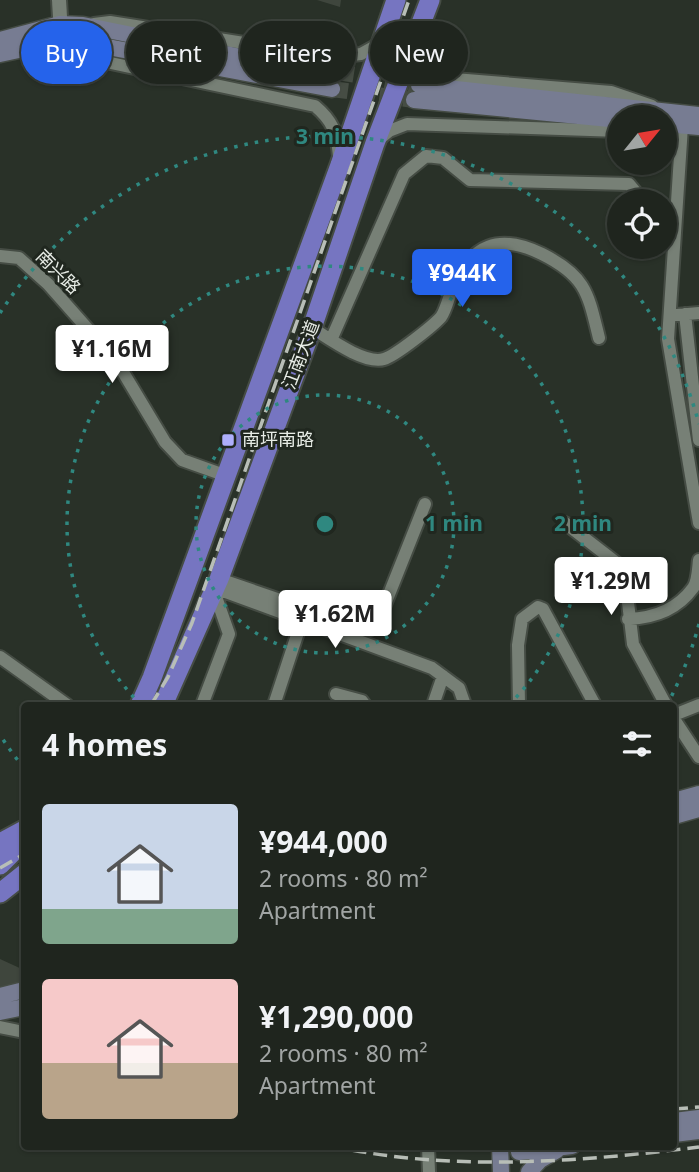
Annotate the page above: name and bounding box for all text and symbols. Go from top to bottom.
chip: Buy [21,21,112,84]
chip: Rent [126,21,226,84]
chip: Filters [240,21,356,84]
chip: New [370,21,468,84]
north arrow [607,105,677,175]
map controls [607,105,677,259]
text: 3 min [296,122,354,150]
button: locate [607,189,677,259]
street label: 南兴路 [31,244,86,299]
pin: ¥944K [413,250,511,309]
text: ¥944K [428,256,496,288]
street label: 江南大道 [276,317,324,393]
pin: ¥1.16M [55,326,169,385]
text: ¥1.16M [72,332,152,364]
place label: 南坪南路 [242,427,314,451]
marker: 南坪南路 [220,432,236,448]
text: 1 min [425,509,483,537]
text: 2 min [554,509,612,537]
centre of rings [313,512,337,536]
pin: ¥1.29M [554,558,668,617]
text: ¥1.29M [571,564,651,596]
pin: ¥1.62M [278,590,392,650]
text: ¥1.62M [295,597,375,629]
text: 4 homes [42,724,167,765]
icon: filters [618,725,656,763]
text: ¥944,000 [259,821,388,862]
icon: home [98,832,182,916]
text: 2 rooms · 80 m² [259,862,428,894]
text: Apartment [259,894,376,926]
text: ¥1,290,000 [259,996,413,1037]
icon: home [98,1007,182,1091]
text: 2 rooms · 80 m² [259,1037,428,1069]
text: Apartment [259,1069,376,1101]

